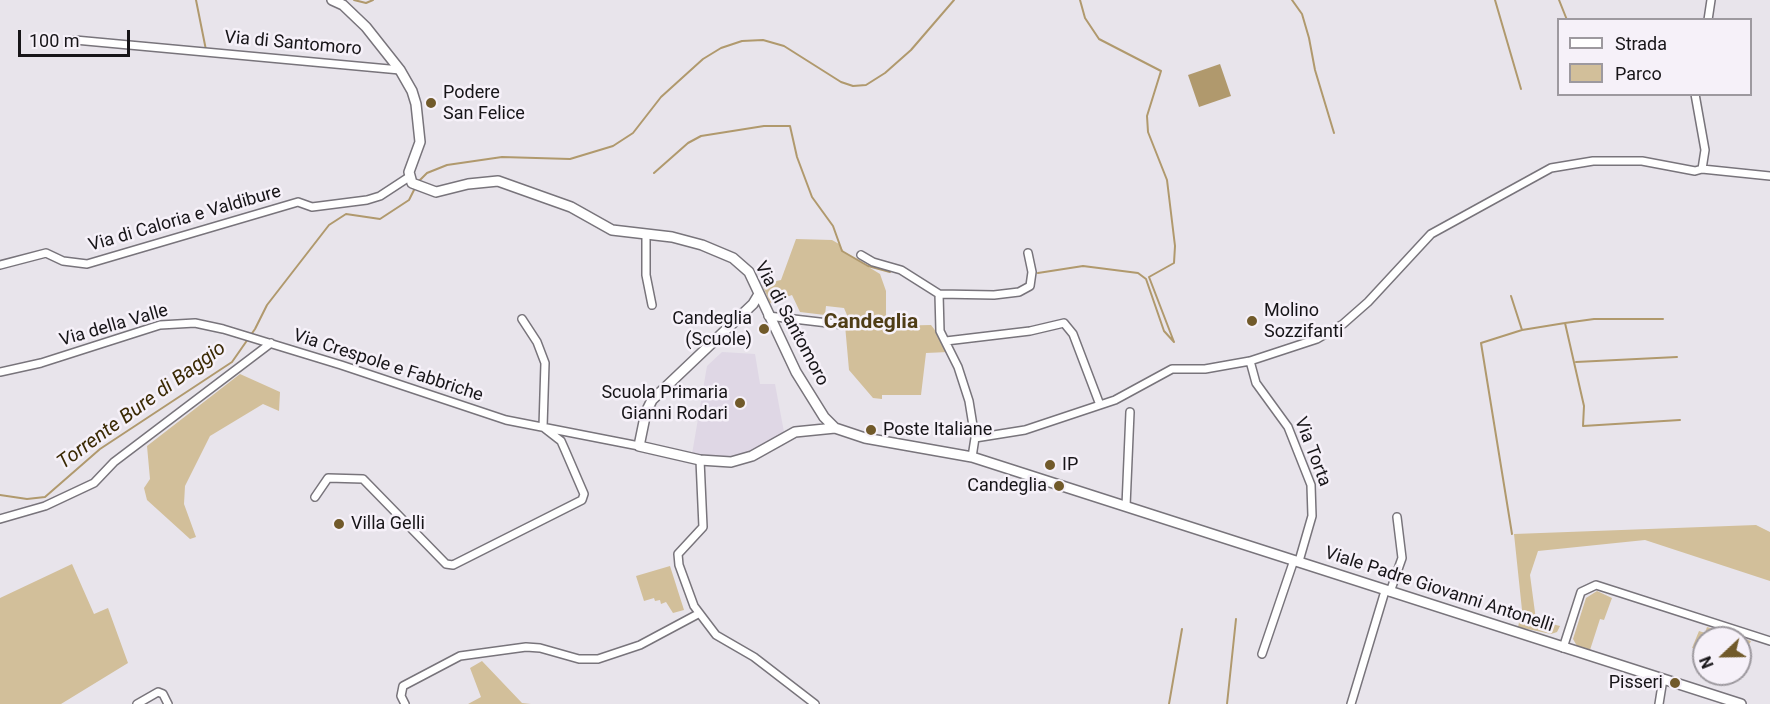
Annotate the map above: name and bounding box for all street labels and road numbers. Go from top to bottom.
street label: Via di Santomoro [223,27,363,61]
street label: Via di Caloria e Valdibure [86,181,284,257]
street label: Via di Santomoro [749,258,833,390]
street label: Via della Valle [57,300,171,352]
street label: Via Crespole e Fabbriche [290,325,486,407]
street label: Via Torta [1289,414,1335,490]
street label: Viale Padre Giovanni Antonelli [1322,543,1556,637]

